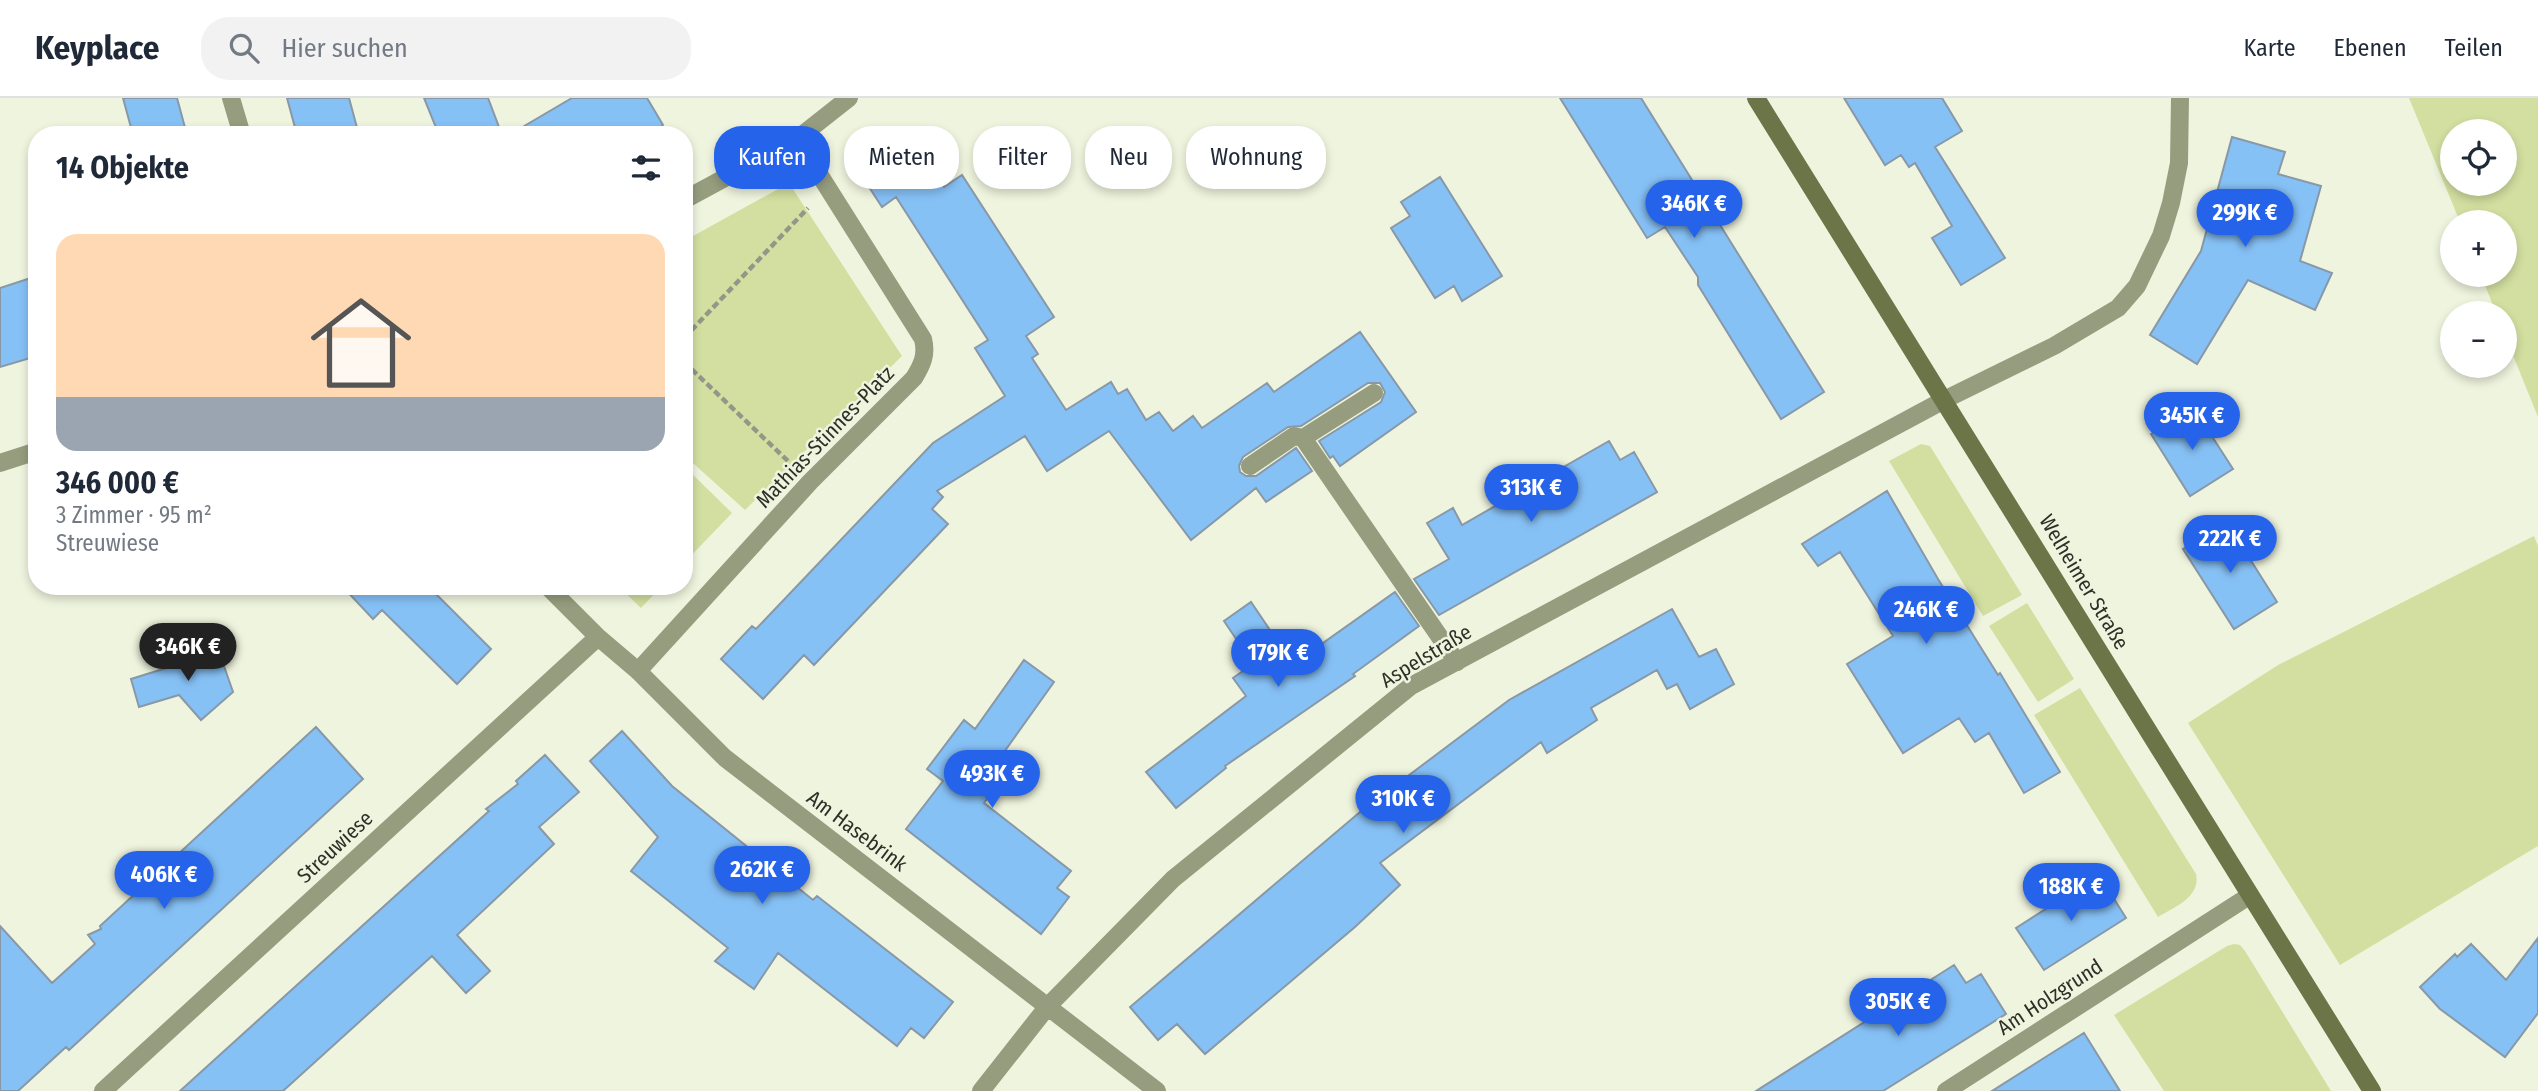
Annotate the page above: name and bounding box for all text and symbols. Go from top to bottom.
search box [201,17,691,80]
text: Keyplace [35,28,159,68]
icon: search [225,29,263,67]
text: Hier suchen [281,33,408,64]
text: Karte [2244,34,2296,62]
text: Ebenen [2334,34,2407,62]
text: Teilen [2445,34,2503,62]
map controls [2440,119,2517,378]
button: locate [2440,119,2517,196]
chip: Kaufen [714,126,830,189]
chip: Mieten [844,126,959,189]
chip: Filter [973,126,1071,189]
chip: Neu [1085,126,1172,189]
chip: Wohnung [1186,126,1326,189]
icon: filters [627,149,665,187]
text: 14 Objekte [56,150,189,186]
pin: 346K € [1637,180,1751,240]
text: 346K € [1661,189,1727,217]
pin: 299K € [2188,190,2302,249]
text: 299K € [2213,198,2277,226]
button: + [2440,210,2517,287]
icon: home [298,280,424,406]
button: − [2440,301,2517,378]
street label: Mathias-Stinnes-Platz [751,361,899,513]
pin: 345K € [2135,392,2249,452]
text: 345K € [2160,401,2224,429]
pin: 313K € [1474,464,1588,524]
text: 346 000 € [56,465,179,501]
text: 313K € [1500,473,1562,501]
text: 3 Zimmer · 95 m² [56,501,212,529]
street label: Welheimer Straße [2034,510,2134,654]
pin: 222K € [2173,516,2287,575]
text: 222K € [2199,524,2261,552]
text: Streuwiese [56,529,159,557]
pin: 246K € [1869,587,1983,646]
text: 246K € [1894,595,1958,623]
street label: Aspelstraße [1376,619,1476,693]
pin: 346K € [131,624,245,683]
pin: 179K € [1221,630,1335,689]
text: 346K € [155,632,221,660]
text: 179K € [1247,638,1309,666]
pin: 493K € [935,750,1049,810]
text: 493K € [960,759,1024,787]
pin: 310K € [1346,776,1460,835]
text: 310K € [1371,784,1435,812]
street label: Am Hasebrink [802,785,913,877]
street label: Streuwiese [292,805,378,889]
pin: 262K € [705,846,819,906]
pin: 406K € [107,852,221,911]
text: 262K € [730,855,794,883]
text: 406K € [131,860,197,888]
pin: 188K € [2014,864,2128,923]
text: 188K € [2039,872,2103,900]
street label: Am Holzgrund [1992,953,2108,1041]
pin: 305K € [1841,978,1955,1038]
text: 305K € [1865,987,1931,1015]

